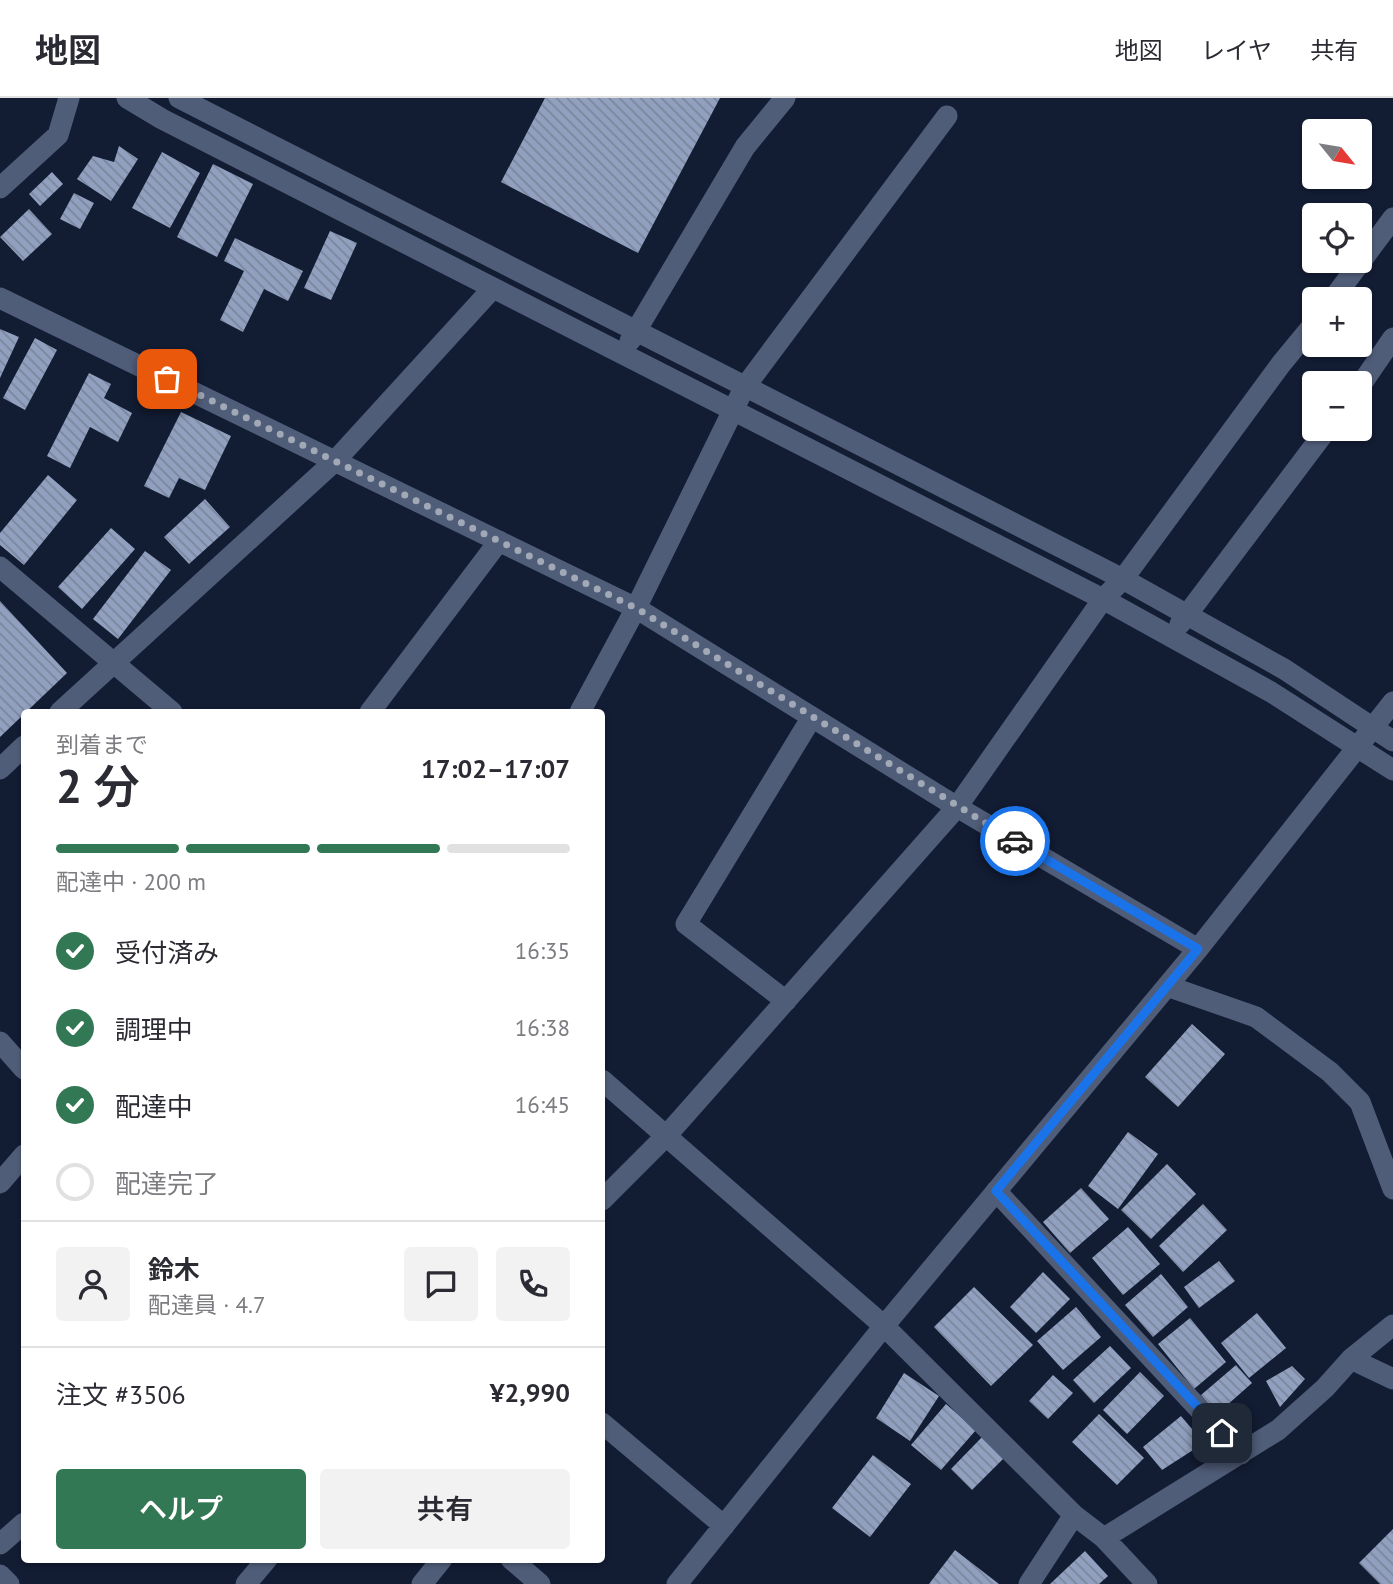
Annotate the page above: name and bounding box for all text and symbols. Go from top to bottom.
text: 地図 [35,28,101,71]
text: 地図 [1115,35,1163,66]
text: レイヤ [1201,35,1272,66]
text: 共有 [1310,35,1358,66]
north arrow [1302,119,1372,189]
map controls [1302,119,1372,441]
button: locate [1302,203,1372,273]
button: + [1302,287,1372,357]
pin [137,349,197,409]
icon: bag [148,360,186,398]
button: − [1302,371,1372,441]
text: 到着まで [56,730,148,759]
text: 17:02–17:07 [421,752,570,785]
text: 2 分 [56,756,140,816]
courier [980,806,1050,876]
icon: car [996,822,1034,860]
text: 配達中 · 200 m [56,867,206,896]
icon: check [56,932,94,970]
text: 受付済み [115,936,219,969]
text: 16:35 [515,936,570,965]
icon: check [56,1009,94,1047]
text: 調理中 [115,1013,193,1046]
text: 16:38 [515,1013,570,1042]
icon: check [56,1086,94,1124]
text: 配達中 [115,1090,193,1123]
text: 16:45 [515,1090,570,1119]
text: 配達完了 [115,1167,219,1200]
button: person [56,1247,130,1321]
button: chat [404,1247,478,1321]
button: phone [496,1247,570,1321]
text: 鈴木 [148,1253,200,1286]
text: 配達員 · 4.7 [148,1290,265,1319]
text: ¥2,990 [490,1376,570,1409]
text: 注文 #3506 [56,1378,186,1411]
pin [1192,1403,1252,1463]
icon: home [1203,1414,1241,1452]
button: ヘルプ [56,1469,306,1549]
button: 共有 [320,1469,570,1549]

